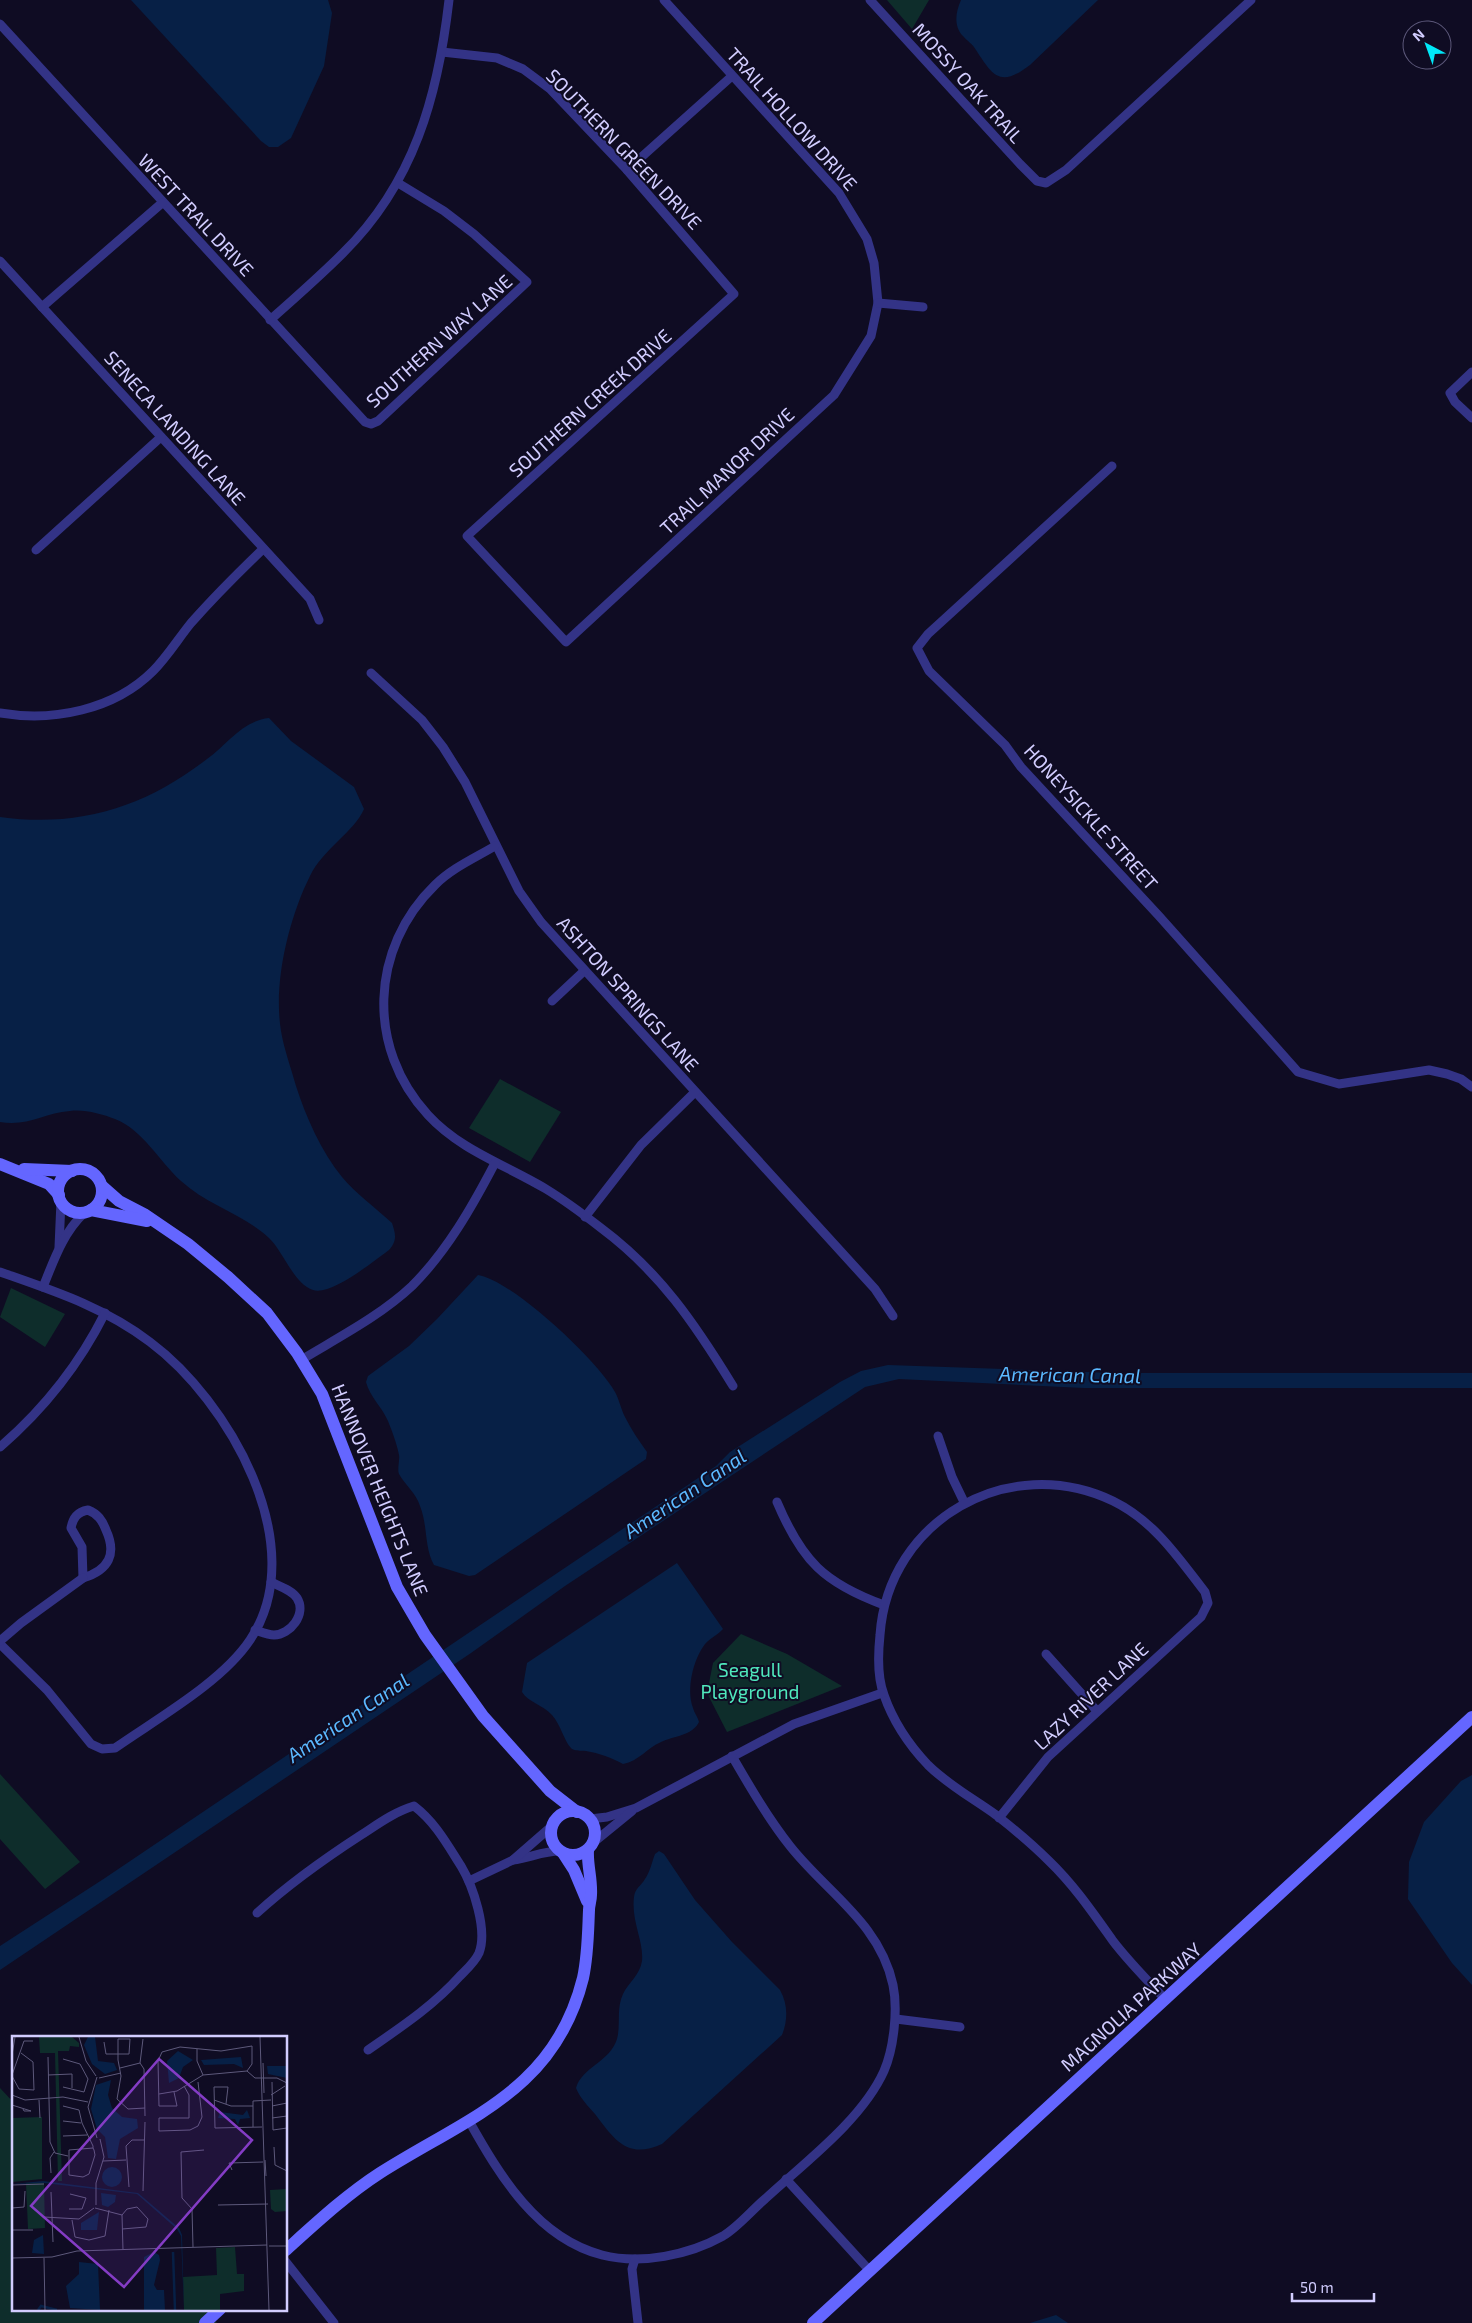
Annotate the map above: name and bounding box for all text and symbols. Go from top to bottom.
street label: MOSSY OAK TRAIL [908,18,1029,148]
north arrow [1402,20,1452,70]
text: N [1409,25,1428,45]
street label: TRAIL HOLLOW DRIVE [722,43,862,195]
street label: SOUTHERN GREEN DRIVE [542,64,707,234]
street label: WEST TRAIL DRIVE [134,149,259,280]
street label: SOUTHERN WAY LANE [361,269,516,412]
street label: SOUTHERN CREEK DRIVE [504,324,676,482]
street label: SENECA LANDING LANE [100,346,251,509]
street label: TRAIL MANOR DRIVE [655,402,799,539]
street label: HONEYSICKLE STREET [1020,739,1163,894]
street label: ASHTON SPRINGS LANE [553,911,704,1076]
water label: American Canal [998,1361,1141,1387]
street label: HANNOVER HEIGHTS LANE [327,1380,434,1599]
water label: American Canal [618,1444,750,1543]
street label: LAZY RIVER LANE [1029,1637,1152,1754]
park label: Seagull Playground [701,1658,799,1703]
water label: American Canal [281,1668,413,1767]
street label: MAGNOLIA PARKWAY [1056,1937,1206,2076]
inset map [12,2036,288,2310]
scale bar [1292,2270,1374,2302]
text: 50 m [1300,2278,1334,2296]

